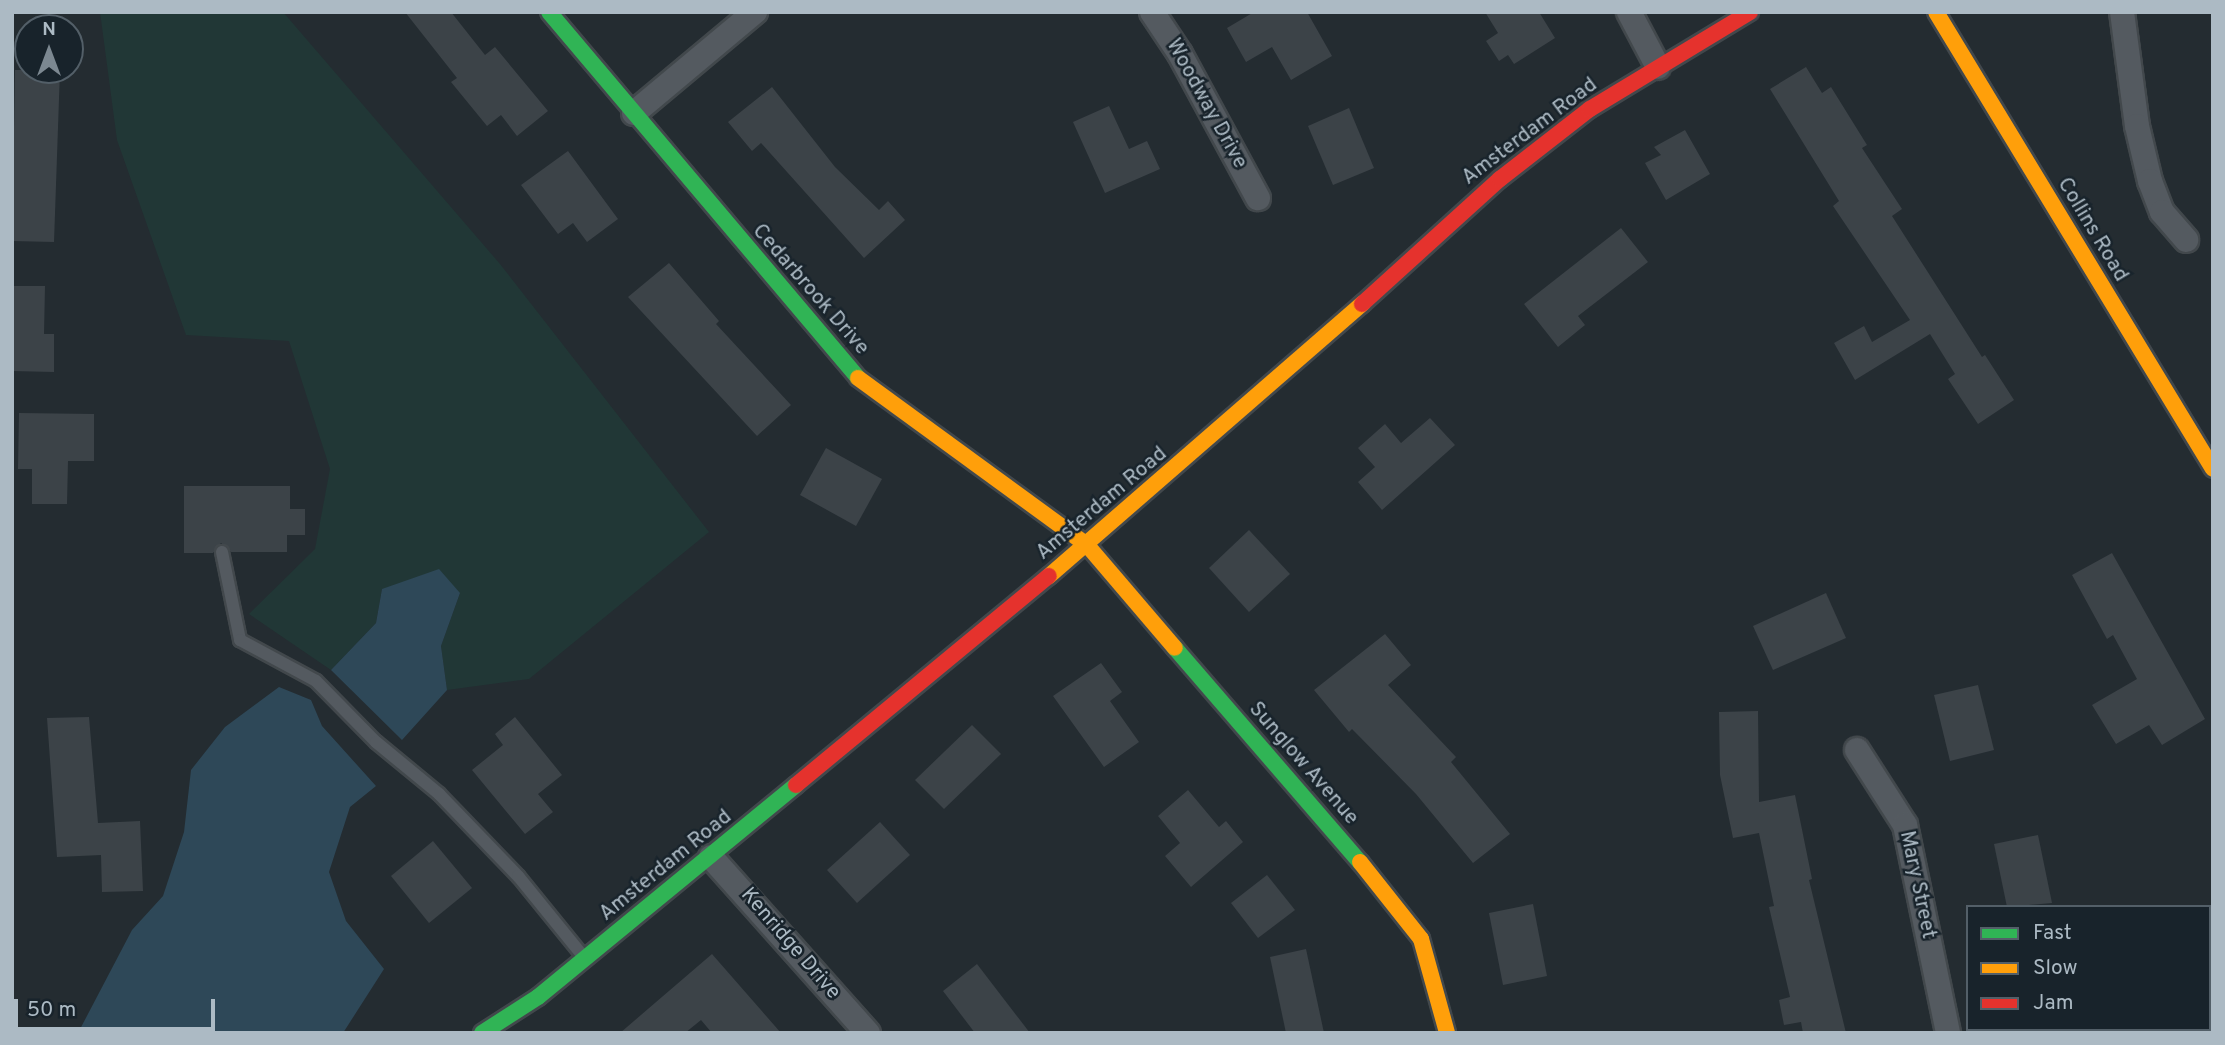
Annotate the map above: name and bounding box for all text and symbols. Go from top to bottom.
north arrow [14,14,84,84]
text: N [42,18,56,42]
street label: Woodway Drive [1160,35,1252,173]
street label: Amsterdam Road [1457,73,1603,191]
street label: Collins Road [2051,173,2133,287]
street label: Cedarbrook Drive [746,219,874,361]
street label: Amsterdam Road [1031,442,1173,566]
street label: Sunglow Avenue [1242,697,1364,831]
street label: Amsterdam Road [595,805,737,927]
street label: Mary Street [1893,829,1941,941]
street label: Kenridge Drive [735,883,845,1005]
legend [1966,905,2211,1031]
text: Fast [2033,920,2072,947]
text: Slow [2033,955,2078,982]
scale bar [18,986,219,1030]
text: Jam [2033,990,2074,1017]
text: 50 m [27,997,76,1024]

